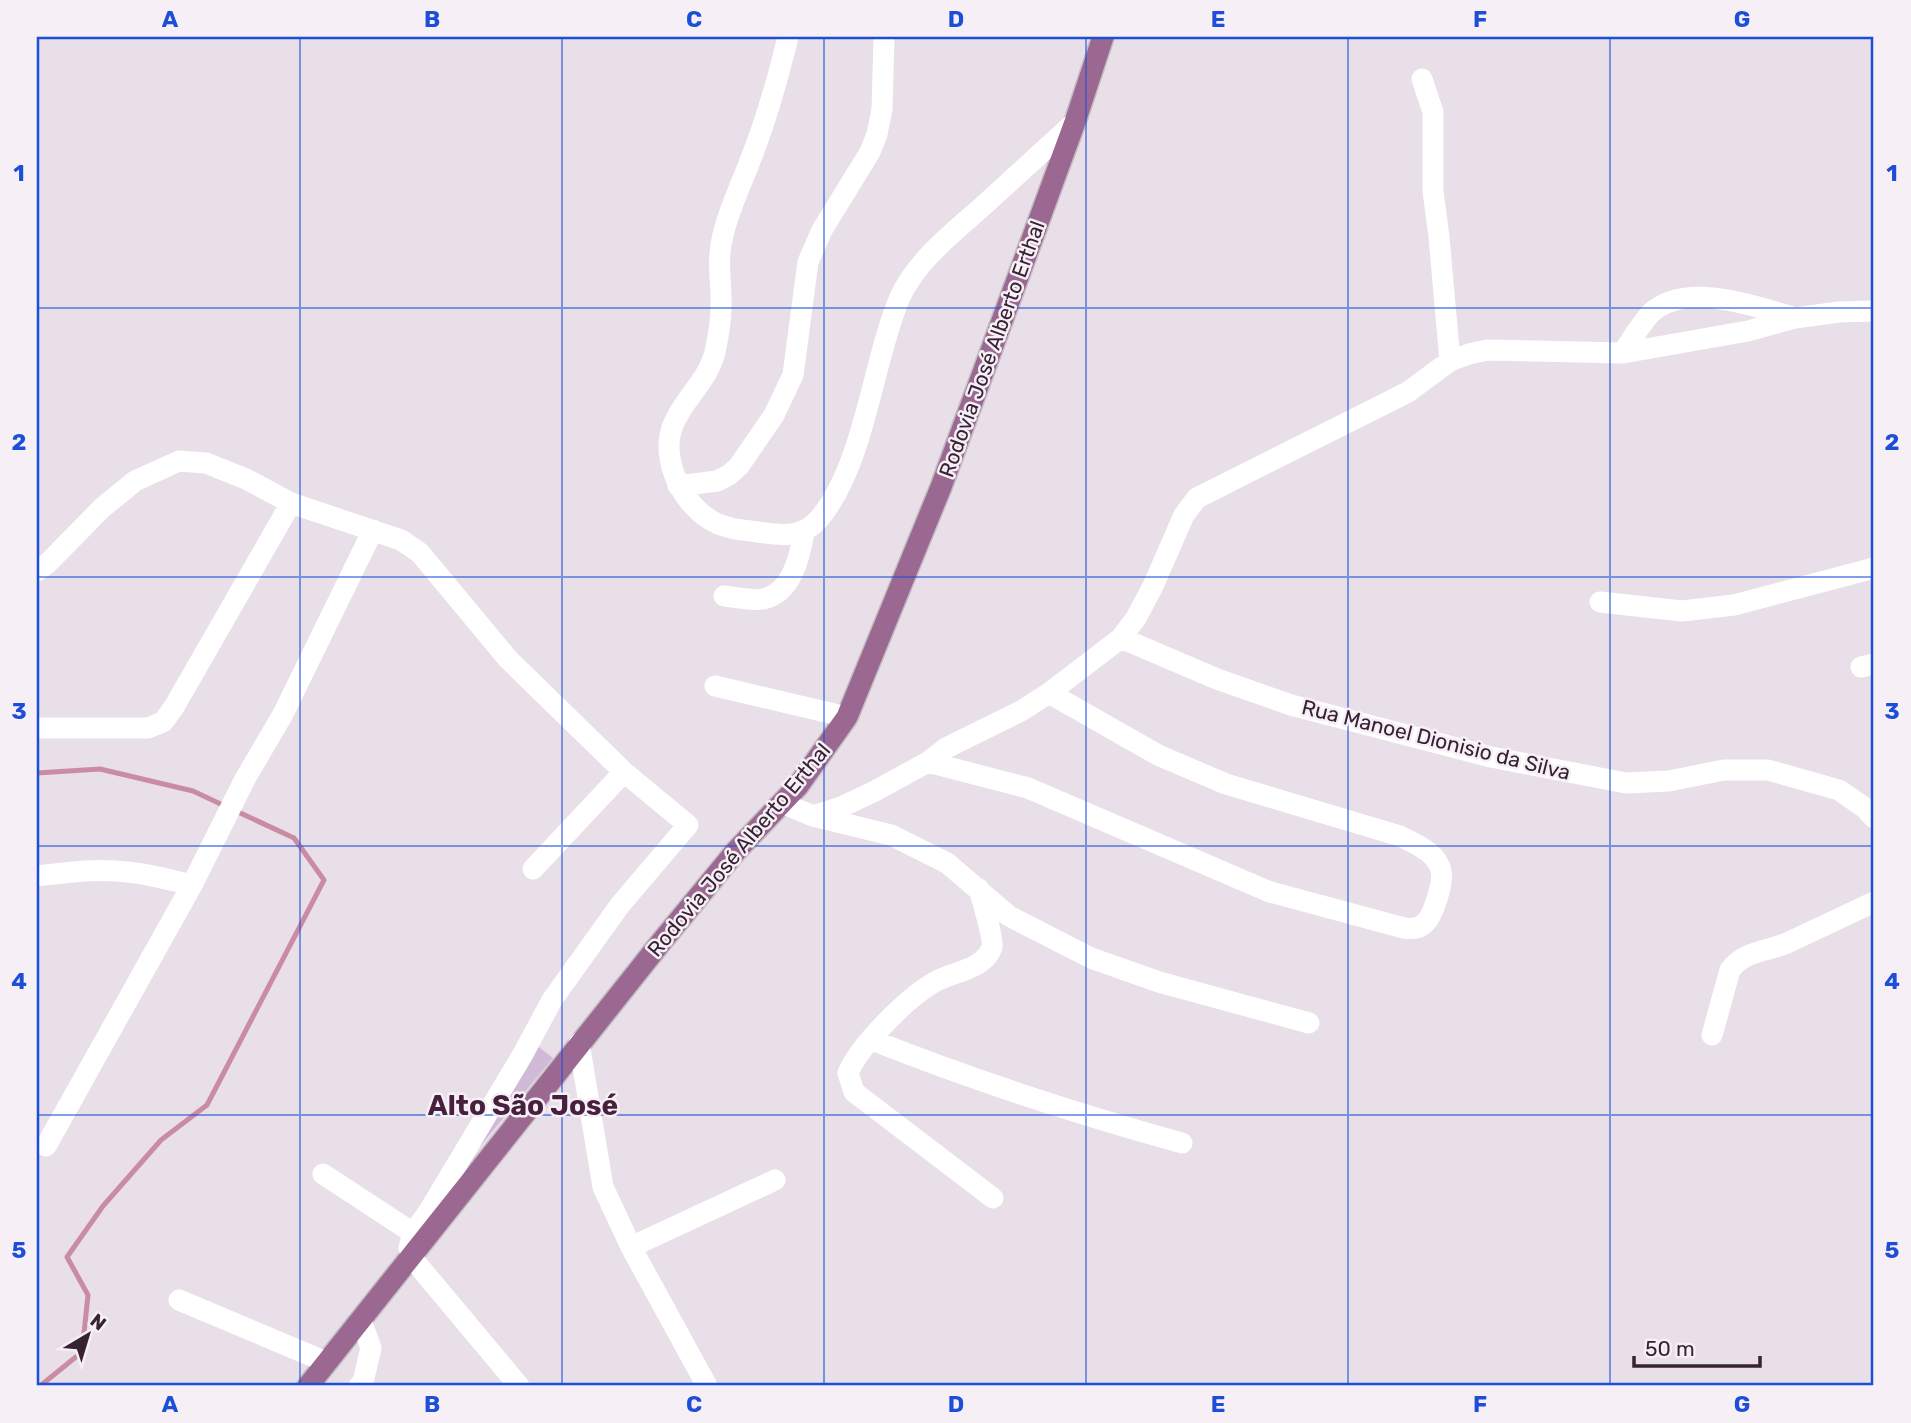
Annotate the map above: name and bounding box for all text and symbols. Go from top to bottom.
text: A [162,5,179,33]
text: B [424,5,440,33]
text: C [686,5,702,33]
text: D [948,5,964,33]
text: E [1211,5,1225,33]
text: F [1473,5,1487,33]
text: G [1734,5,1750,33]
text: 1 [13,159,25,187]
text: 1 [1886,159,1898,187]
street label: Rodovia José Alberto Erthal [933,217,1050,480]
text: 2 [12,428,26,456]
text: 2 [1885,428,1899,456]
street label: Rua Manoel Dionisio da Silva [1299,694,1573,785]
text: 3 [11,697,27,725]
text: 3 [1884,697,1900,725]
street label: Rodovia José Alberto Erthal [642,738,835,961]
text: 4 [11,967,27,995]
text: 4 [1884,967,1900,995]
district label: Alto São José [428,1089,618,1122]
text: 5 [12,1236,27,1264]
text: 5 [1885,1236,1900,1264]
north arrow [52,1300,122,1370]
text: N [86,1309,111,1335]
scale bar [1634,1325,1760,1369]
text: 50 m [1645,1336,1695,1361]
text: A [162,1390,179,1418]
text: B [424,1390,440,1418]
text: C [686,1390,702,1418]
text: D [948,1390,964,1418]
text: E [1211,1390,1225,1418]
text: F [1473,1390,1487,1418]
text: G [1734,1390,1750,1418]

